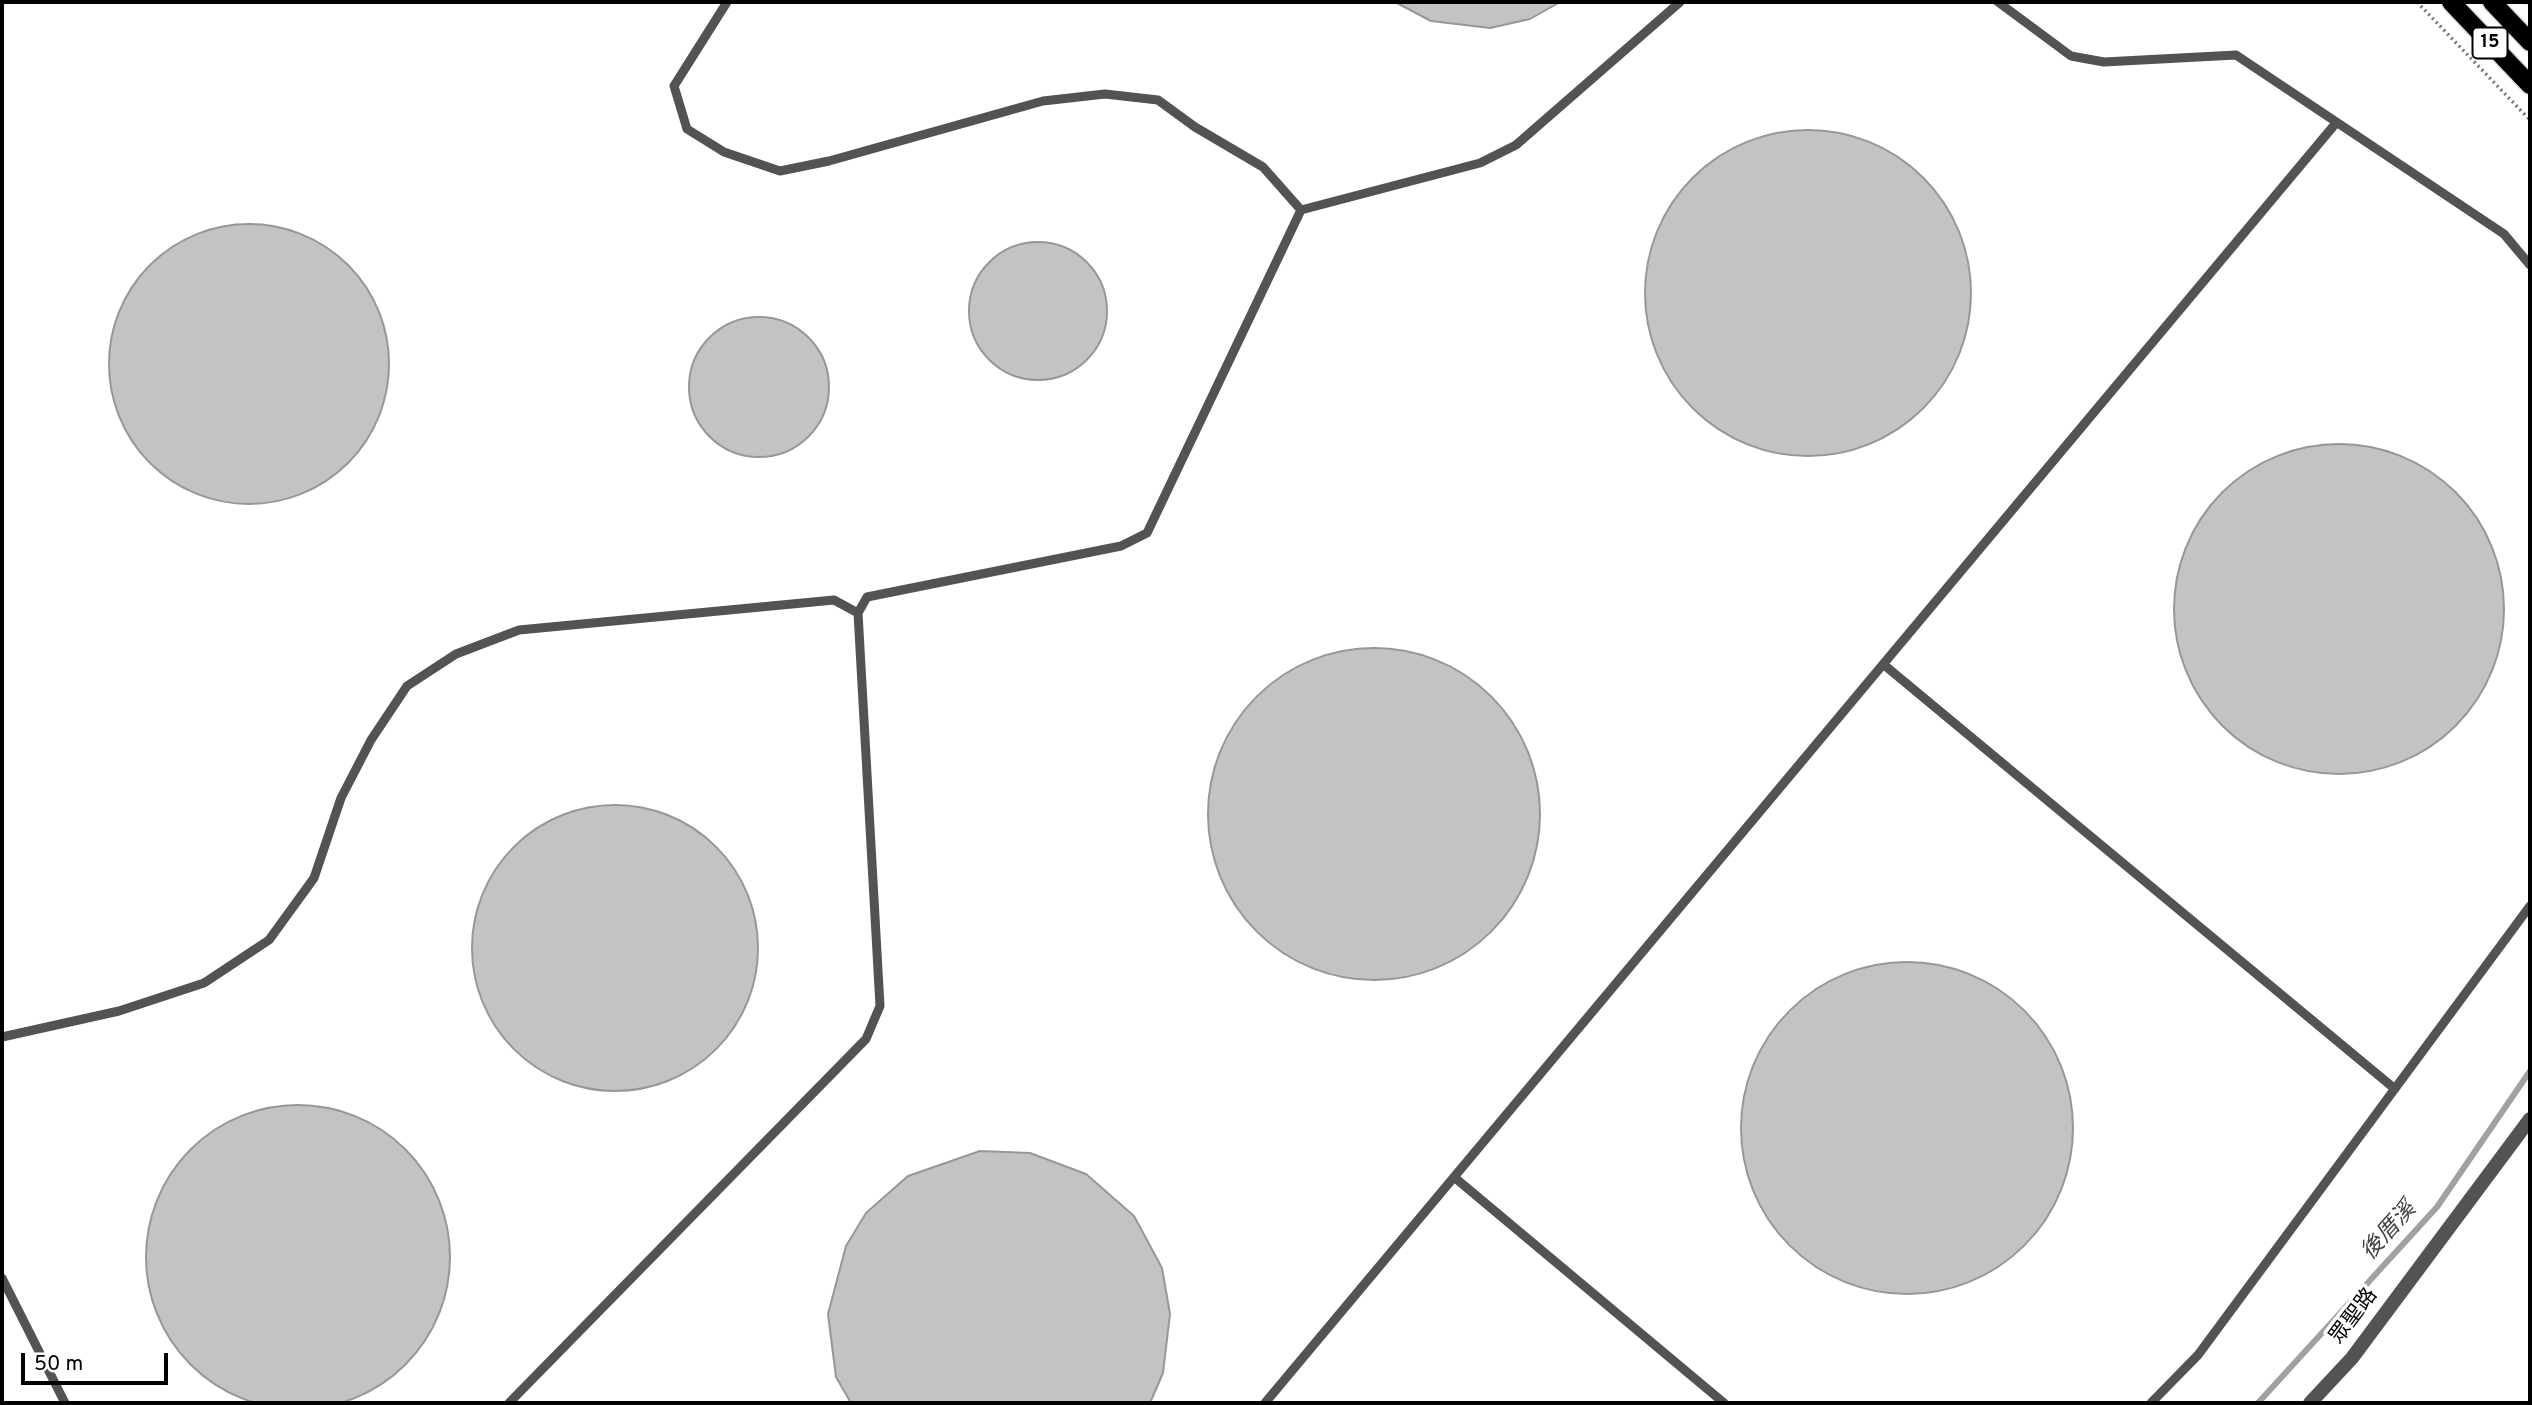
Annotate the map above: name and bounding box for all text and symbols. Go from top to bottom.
road number: 15 [2472,28,2508,58]
water label: 後厝溪 [2357,1197,2423,1267]
street label: 眾聖路 [2326,1284,2384,1350]
scale bar [24,1338,172,1382]
text: 50 m [34,1351,83,1378]

